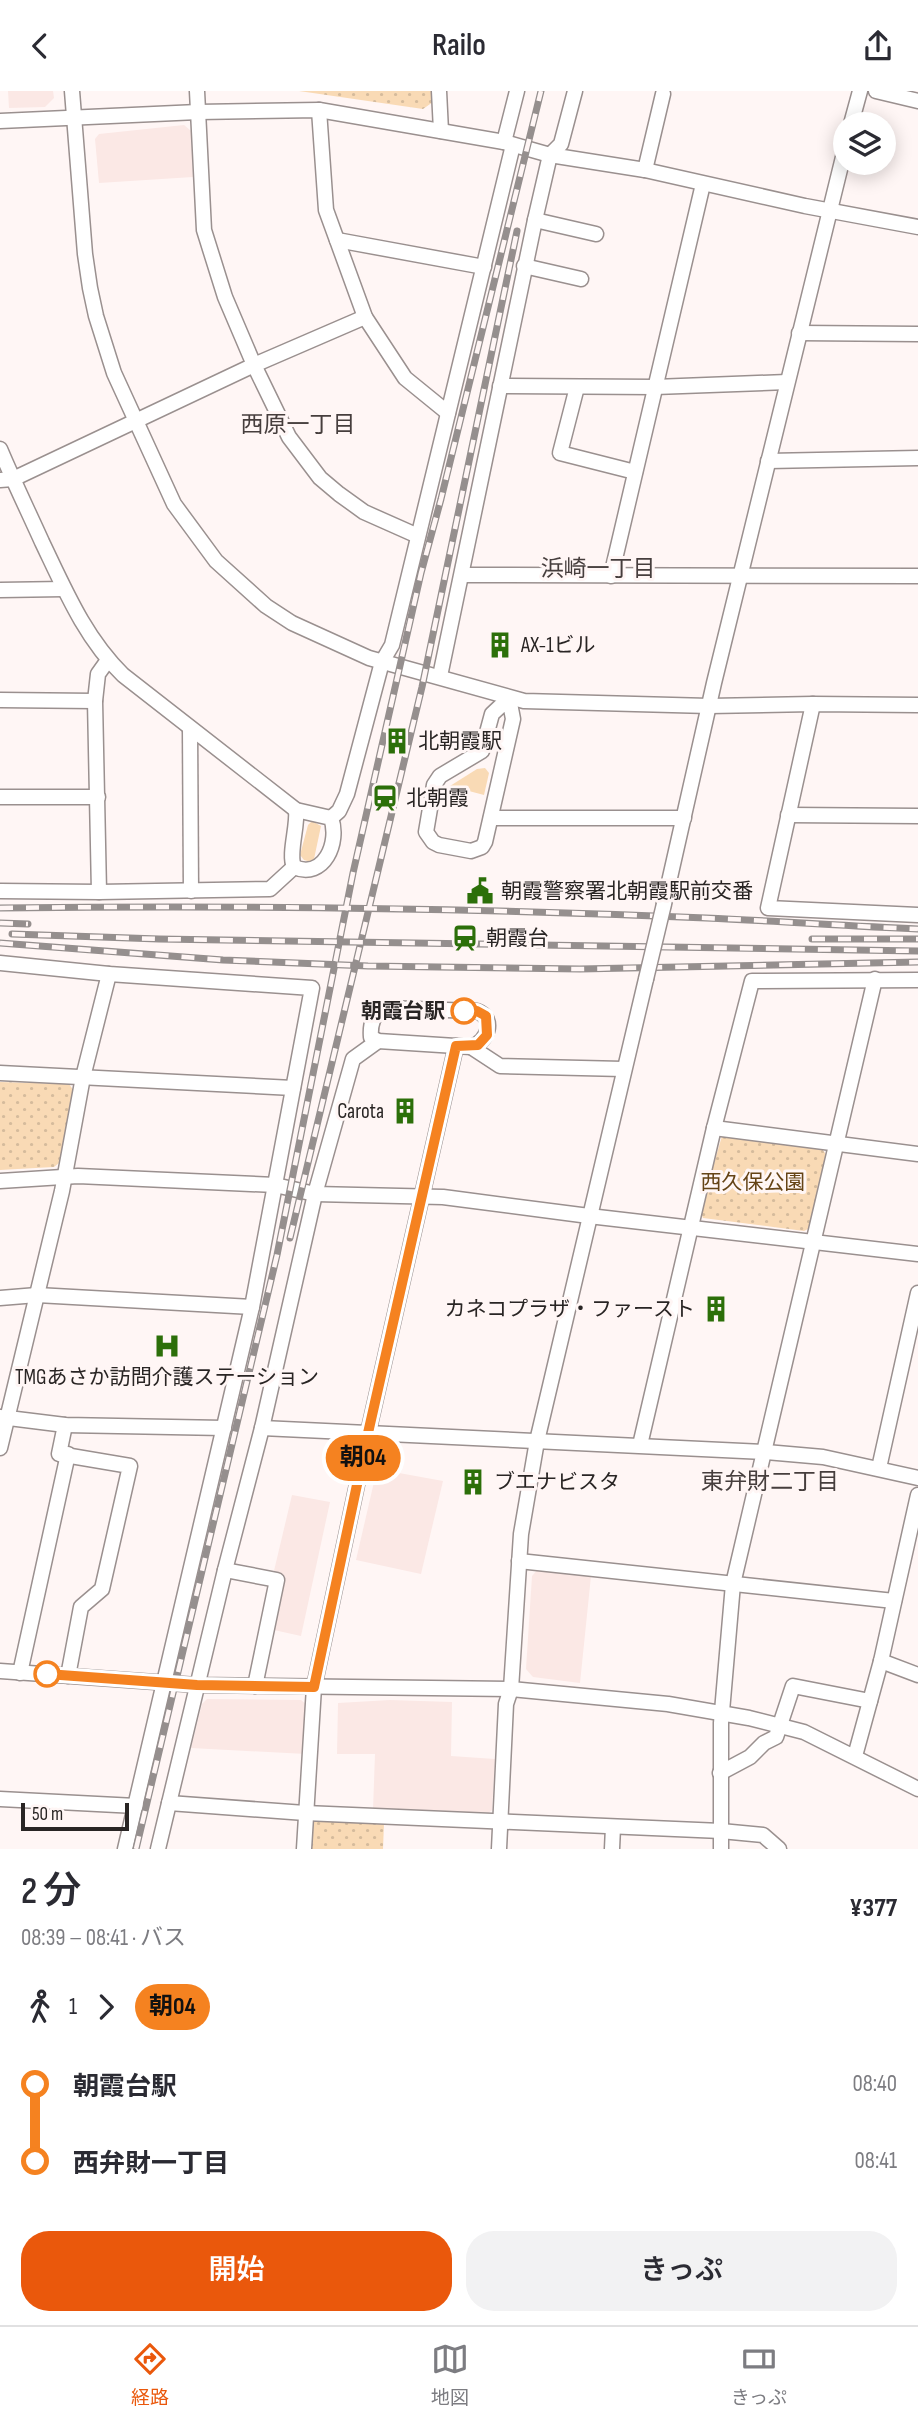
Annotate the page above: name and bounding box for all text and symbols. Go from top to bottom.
text: Railo [432,26,486,65]
icon: back [21,27,59,65]
icon: share [859,27,897,65]
map controls [833,112,896,175]
button: layers [833,112,896,175]
district label: 西原一丁目 [241,411,356,439]
district label: 浜崎一丁目 [541,555,656,583]
building icon: AX-1ビル [485,630,515,660]
place label: AX-1ビル [520,633,596,658]
building icon: 北朝霞駅 [382,726,412,756]
place label: 北朝霞駅 [418,729,502,754]
station icon: 北朝霞 [370,783,400,813]
place label: 北朝霞 [406,786,469,811]
public building icon: 朝霞警察署北朝霞駅前交番 [465,876,495,906]
place label: 朝霞警察署北朝霞駅前交番 [501,879,753,904]
station icon: 朝霞台 [450,923,480,953]
place label: 朝霞台 [486,926,549,951]
marker: 朝霞台駅 [451,998,477,1024]
place label: 朝霞台駅 [361,999,445,1024]
building icon: Carota [390,1096,420,1126]
place label: Carota [337,1099,384,1124]
park label: 西久保公園 [701,1170,806,1195]
building icon: カネコプラザ・ファースト [701,1294,731,1324]
place label: カネコプラザ・ファースト [444,1297,695,1322]
hospital icon: TMGあさか訪問介護ステーション [152,1331,182,1361]
place label: TMGあさか訪問介護ステーション [15,1365,319,1390]
line badge: 朝04 [323,1435,403,1481]
text: 朝04 [340,1443,386,1472]
building icon: ブエナビスタ [458,1467,488,1497]
district label: 東弁財二丁目 [701,1468,839,1496]
place label: ブエナビスタ [494,1470,620,1495]
unlabelled marker [34,1661,60,1687]
scale bar [21,1800,130,1832]
text: 50 m [32,1803,63,1826]
text: 2 分 [21,1869,81,1914]
text: ¥377 [849,1893,897,1924]
text: 08:39 – 08:41 · バス [21,1924,186,1952]
icon: walk [21,1988,59,2026]
icon: forward [87,1988,125,2026]
text: 朝04 [149,1992,196,2021]
text: 1 [69,1993,77,2021]
text: 08:40 [852,2070,897,2098]
text: 朝霞台駅 [73,2072,177,2103]
text: 08:41 [855,2147,897,2175]
text: 西弁財一丁目 [73,2149,229,2180]
button: 開始 [21,2231,452,2311]
button: きっぷ [466,2231,897,2311]
tab: 経路 [131,2340,169,2410]
tab: 地図 [431,2340,469,2410]
tab: きっぷ [731,2340,787,2410]

